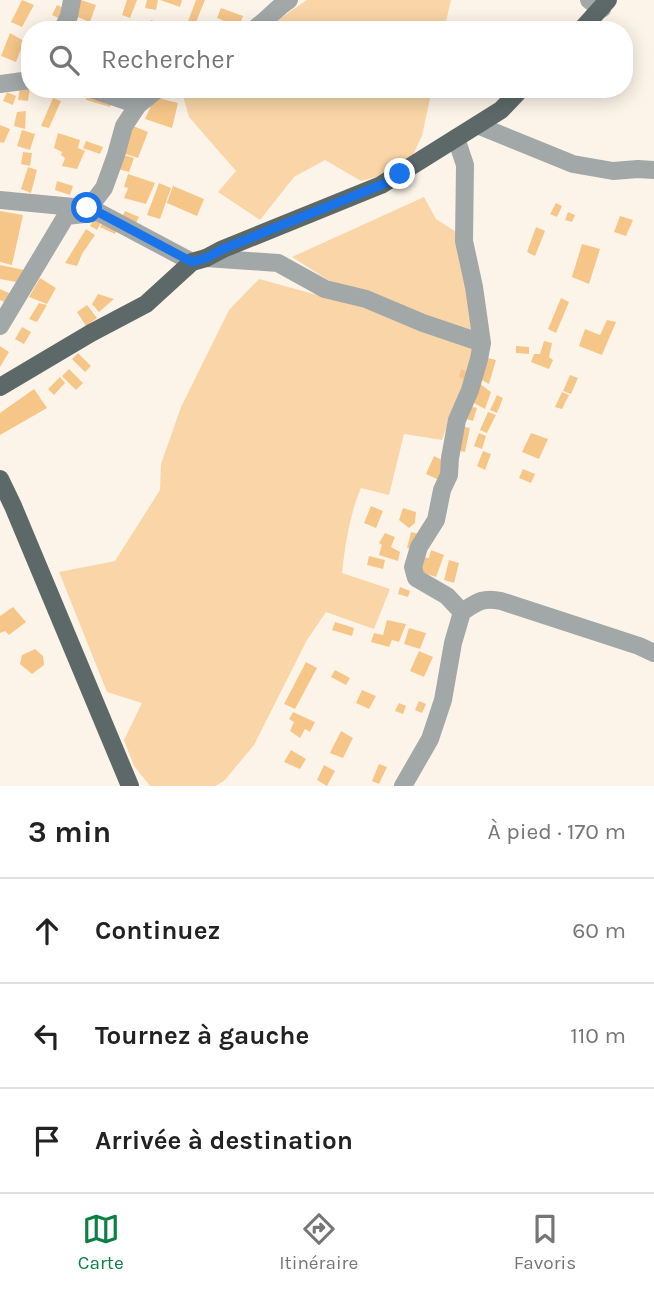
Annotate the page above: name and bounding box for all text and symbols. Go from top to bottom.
search box [21,21,633,98]
icon: search [45,41,83,79]
text: Rechercher [101,44,234,75]
route end [384,158,415,189]
route start [71,192,102,223]
text: 3 min [28,814,111,850]
text: À pied · 170 m [488,818,626,845]
icon: ahead [28,912,66,950]
text: Continuez [95,915,220,946]
text: 60 m [572,917,626,944]
icon: left [28,1017,66,1055]
text: Tournez à gauche [95,1020,309,1051]
text: 110 m [570,1022,626,1049]
icon: arrive [28,1122,66,1160]
text: Arrivée à destination [95,1125,353,1156]
tab: Carte [78,1210,124,1274]
tab: Itinéraire [279,1210,358,1274]
tab: Favoris [514,1210,576,1274]

